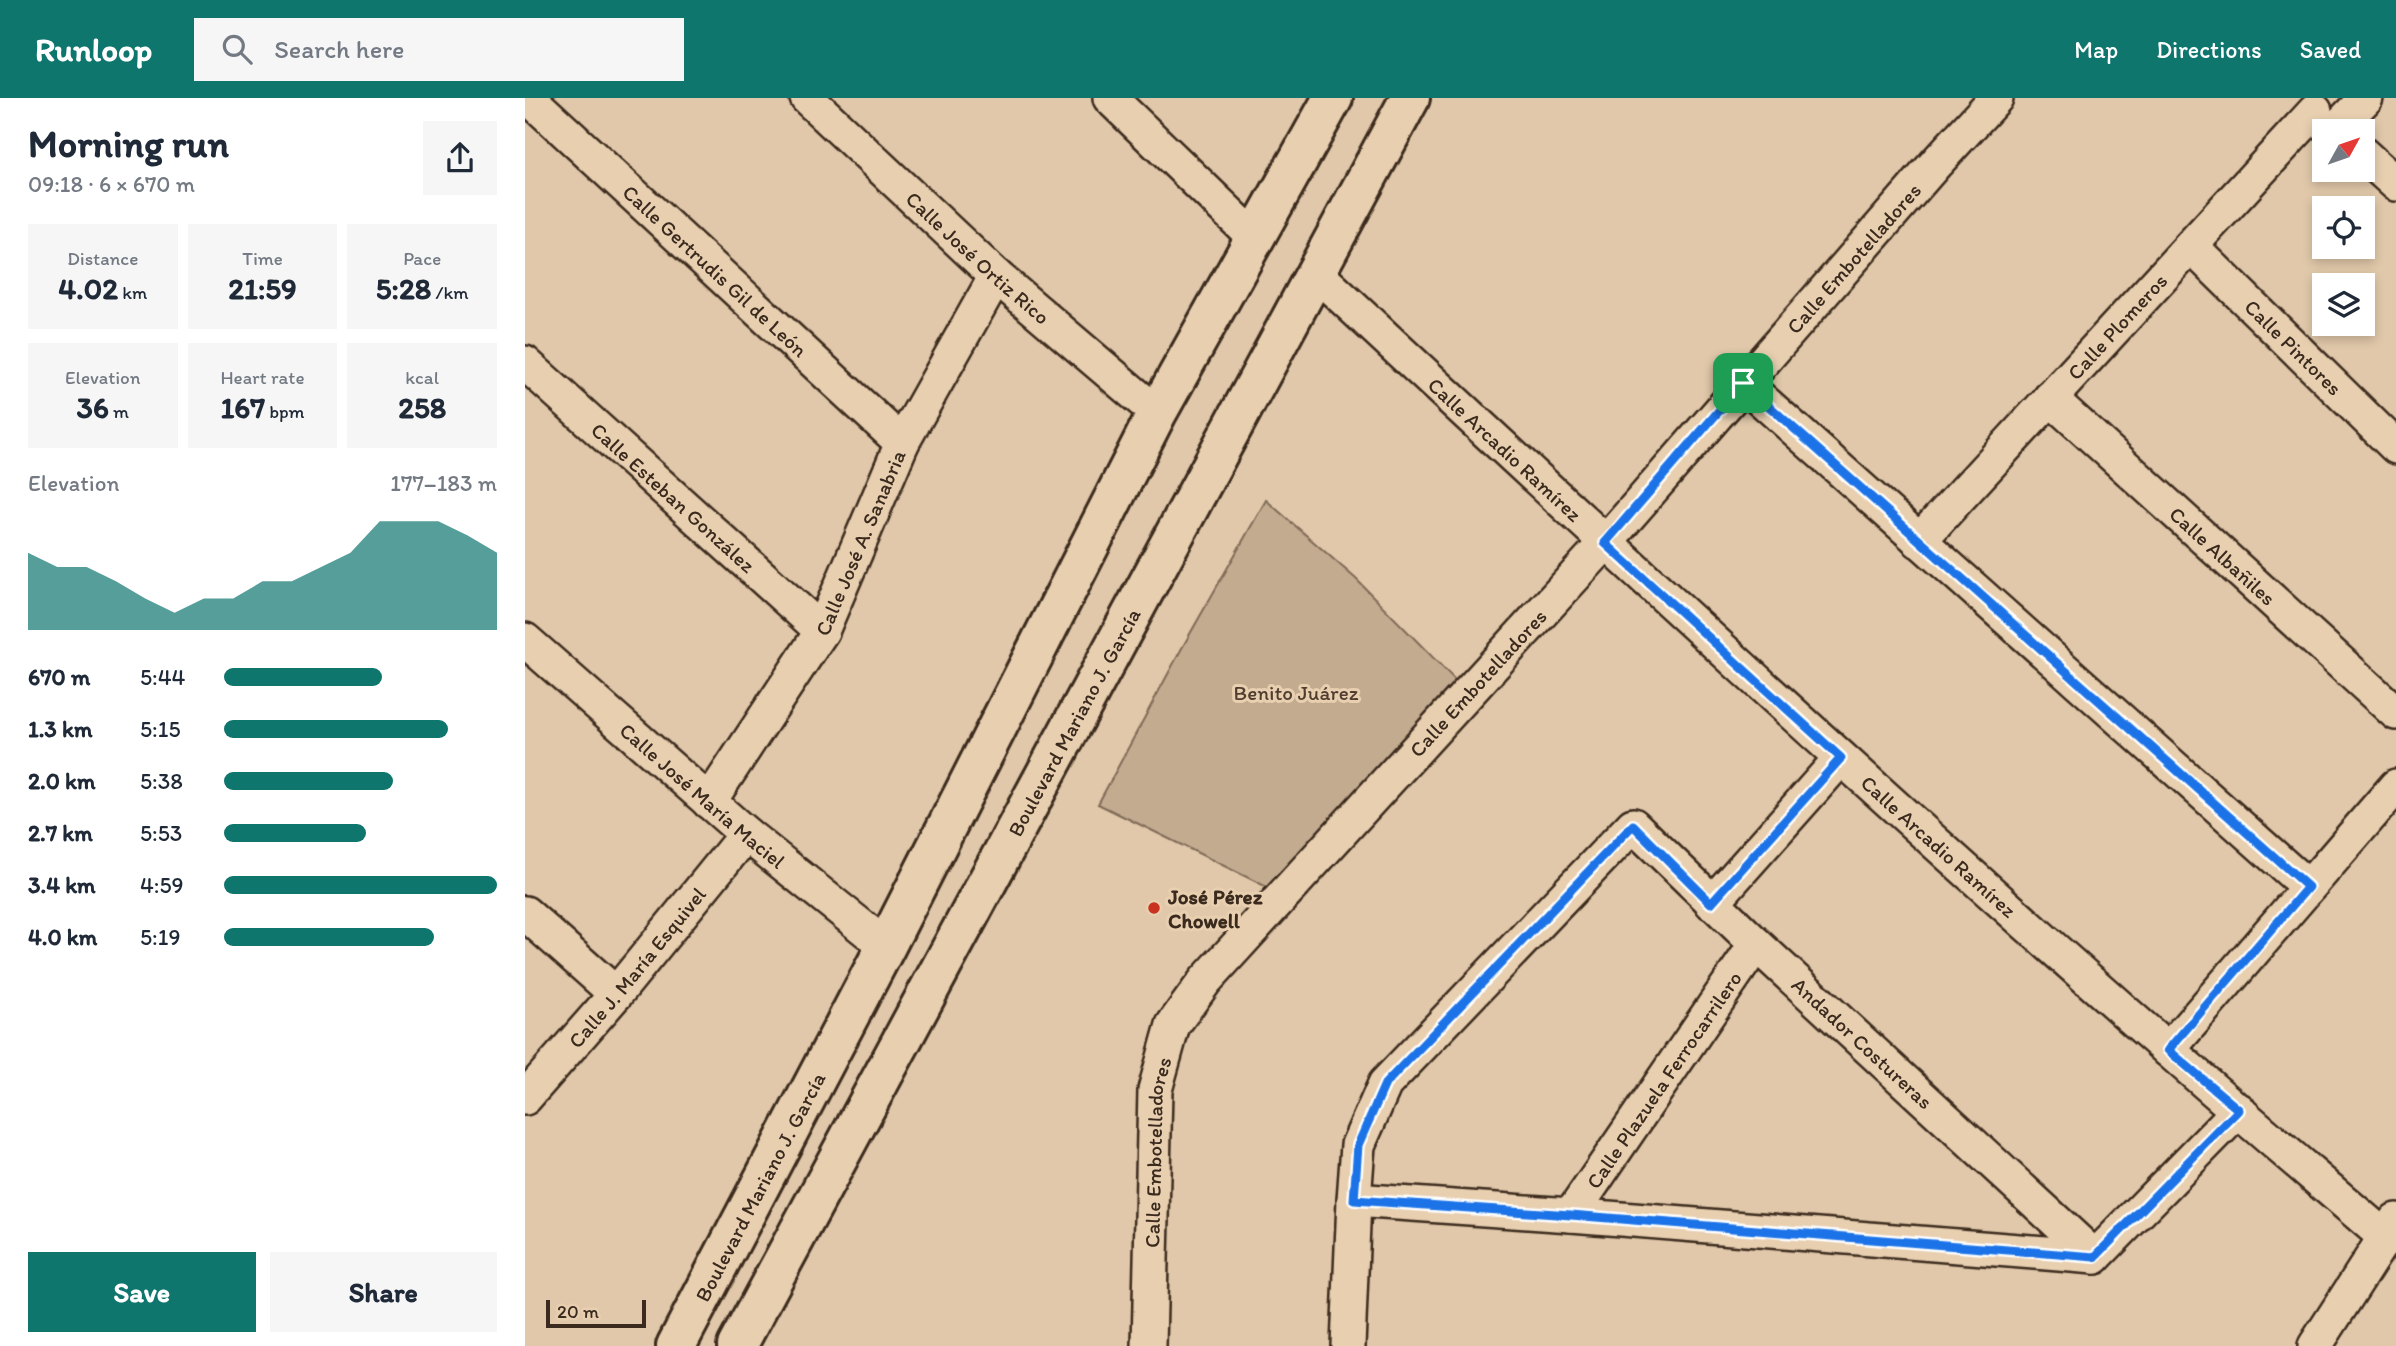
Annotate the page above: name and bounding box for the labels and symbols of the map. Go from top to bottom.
north arrow [2312,119,2375,182]
street label: Calle Embotelladores [1781,178,1926,339]
street label: Calle Gertrudis Gil de León [618,179,813,362]
street label: Calle José Ortiz Rico [901,186,1055,329]
street label: Calle Plomeros [2062,268,2172,385]
street label: Calle Pintores [2240,294,2348,400]
pin [1713,353,1773,413]
street label: Calle Arcadio Ramírez [1423,372,1588,527]
street label: Calle Esteban González [586,417,761,577]
street label: Calle José A. Sanabria [809,446,910,639]
street label: Calle Albañiles [2165,501,2281,610]
street label: Calle Embotelladores [1404,603,1551,762]
street label: Boulevard Mariano J. García [1002,604,1145,840]
park label: Benito Juárez [1234,680,1359,705]
street label: Calle José María Maciel [615,717,791,873]
street label: Calle Arcadio Ramírez [1856,770,2022,922]
street label: Calle J. María Esquivel [562,882,711,1053]
place label: José Pérez Chowell [1167,884,1263,933]
marker: José Pérez Chowell [1146,900,1162,916]
street label: Calle Plazuela Ferrocarrilero [1580,966,1746,1193]
street label: Andador Costureras [1787,972,1938,1114]
street label: Calle Embotelladores [1139,1054,1176,1248]
street label: Boulevard Mariano J. García [689,1068,830,1306]
scale bar [546,1297,646,1329]

